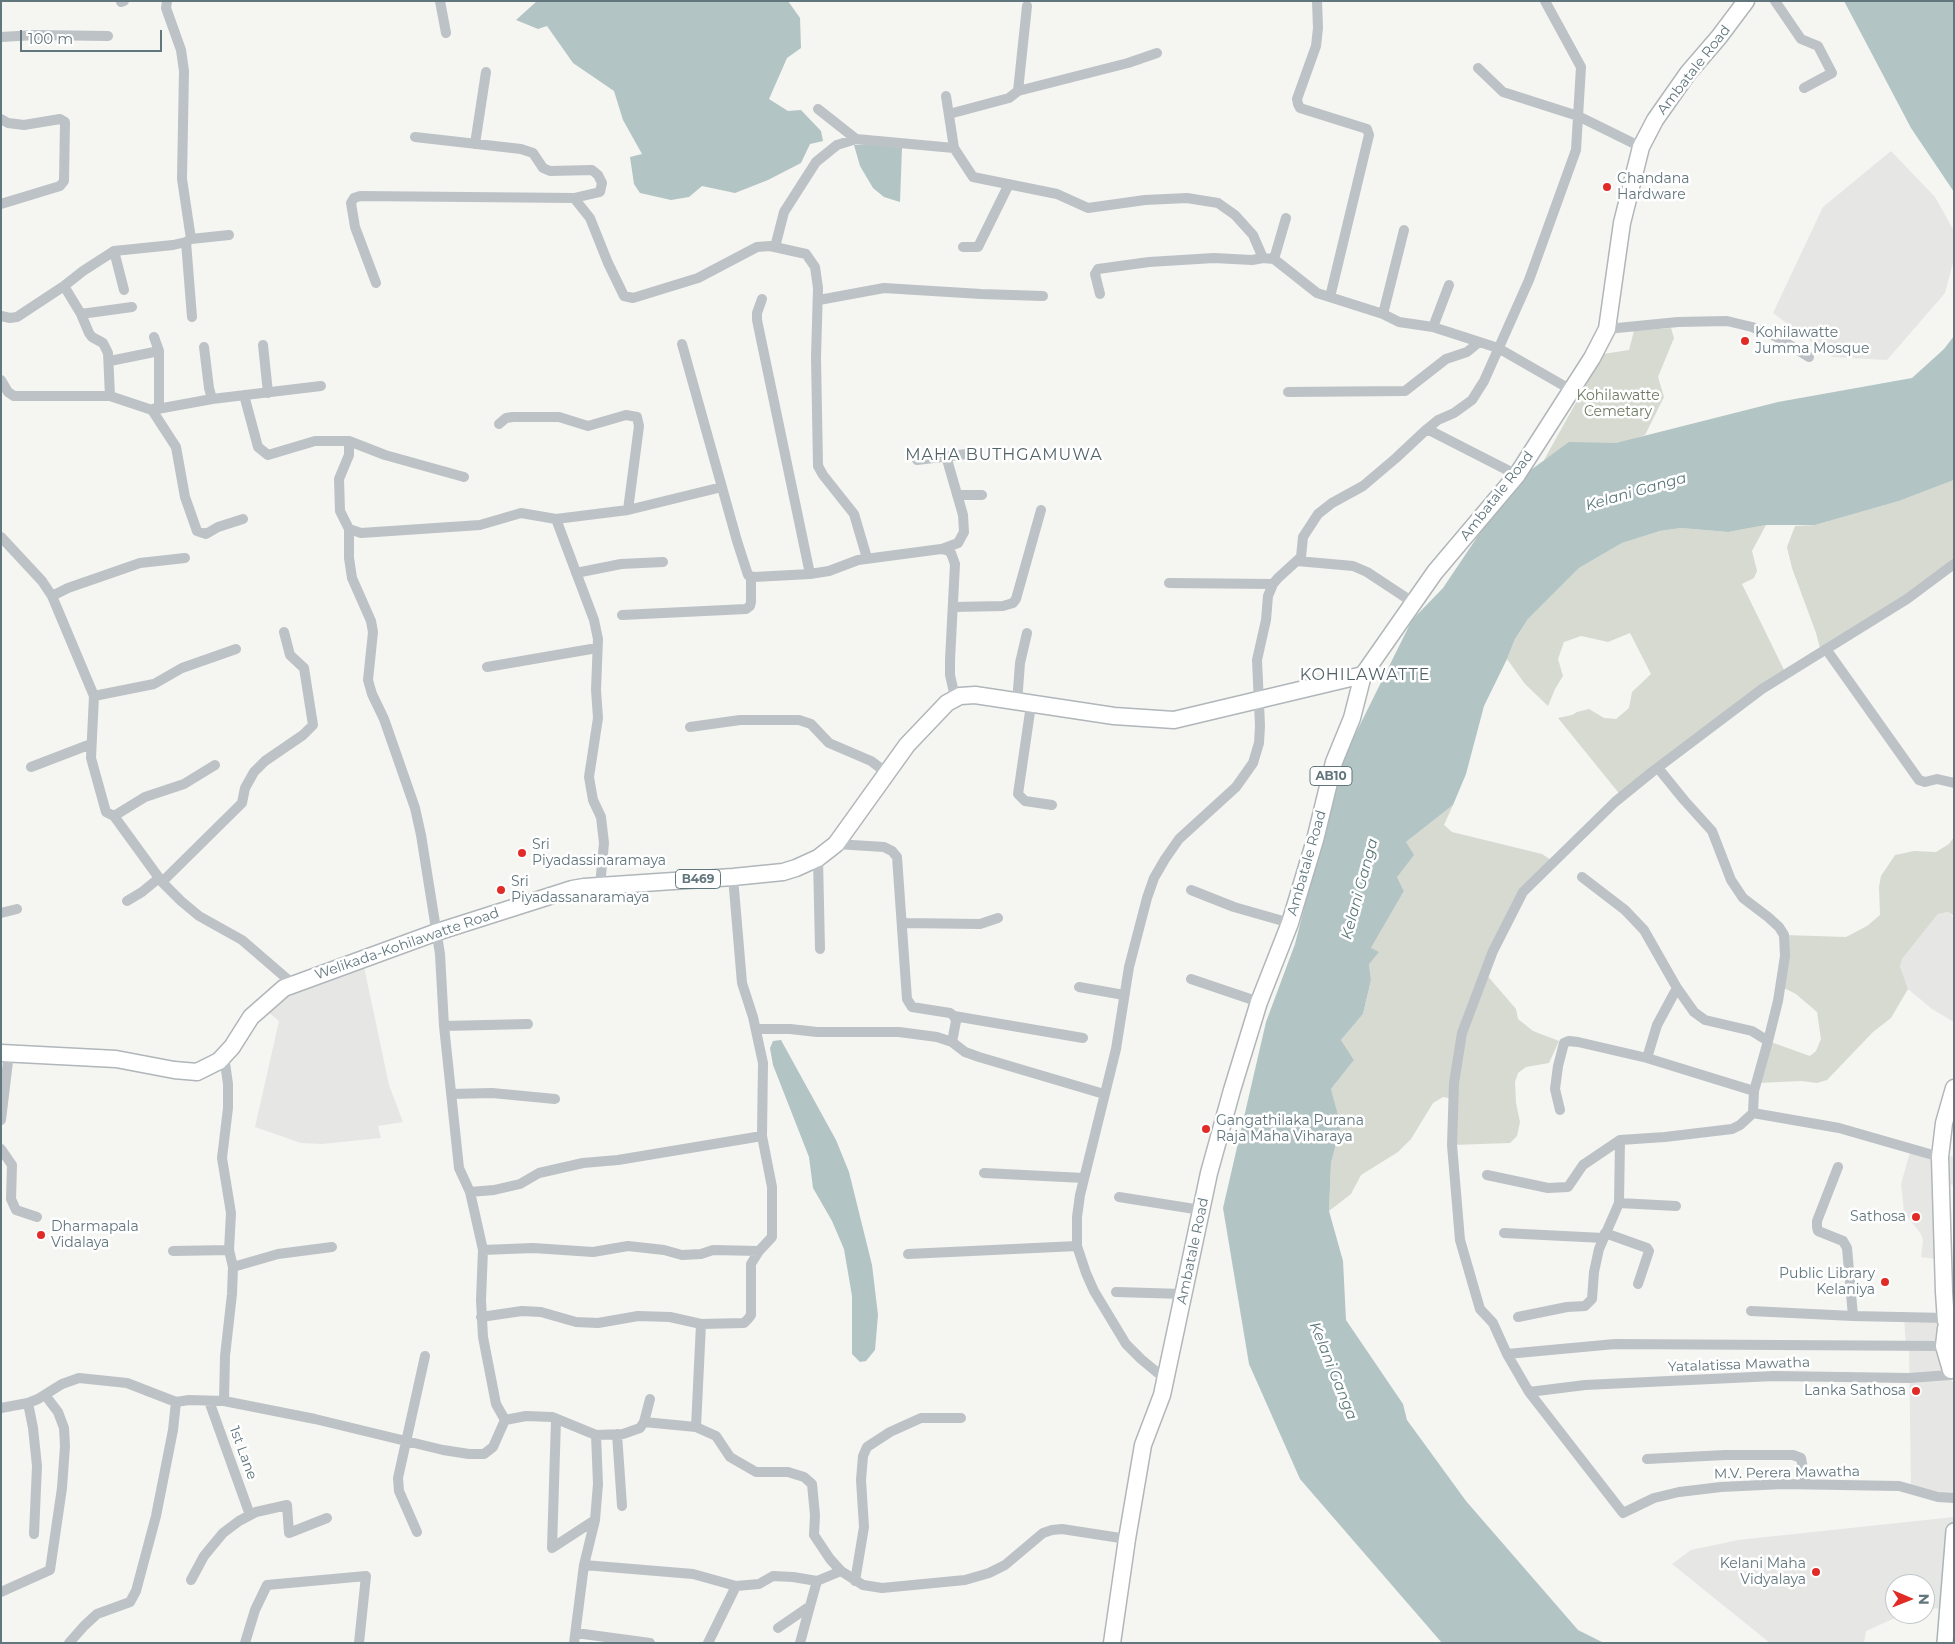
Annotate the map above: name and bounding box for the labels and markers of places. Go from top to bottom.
place label: Chandana Hardware [1617,171,1690,203]
marker: Chandana Hardware [1601,181,1613,193]
place label: Kohilawatte Jumma Mosque [1755,325,1869,358]
marker: Kohilawatte Jumma Mosque [1739,335,1751,347]
place label: Sri Piyadassinaramaya [532,837,666,870]
marker: Sri Piyadassinaramaya [516,847,528,859]
place label: Sri Piyadassanaramaya [511,874,649,906]
marker: Sri Piyadassanaramaya [495,884,507,896]
place label: Gangathilaka Purana Raja Maha Viharaya [1216,1113,1364,1146]
marker: Gangathilaka Purana Raja Maha Viharaya [1200,1123,1212,1135]
place label: Sathosa [1850,1209,1906,1225]
marker: Sathosa [1910,1211,1922,1223]
place label: Dharmapala Vidalaya [51,1219,139,1252]
marker: Dharmapala Vidalaya [35,1229,47,1241]
place label: Public Library Kelaniya [1779,1266,1875,1298]
marker: Public Library Kelaniya [1879,1276,1891,1288]
place label: Lanka Sathosa [1804,1383,1906,1399]
marker: Lanka Sathosa [1910,1385,1922,1397]
place label: Kelani Maha Vidyalaya [1720,1556,1806,1588]
marker: Kelani Maha Vidyalaya [1810,1566,1822,1578]

